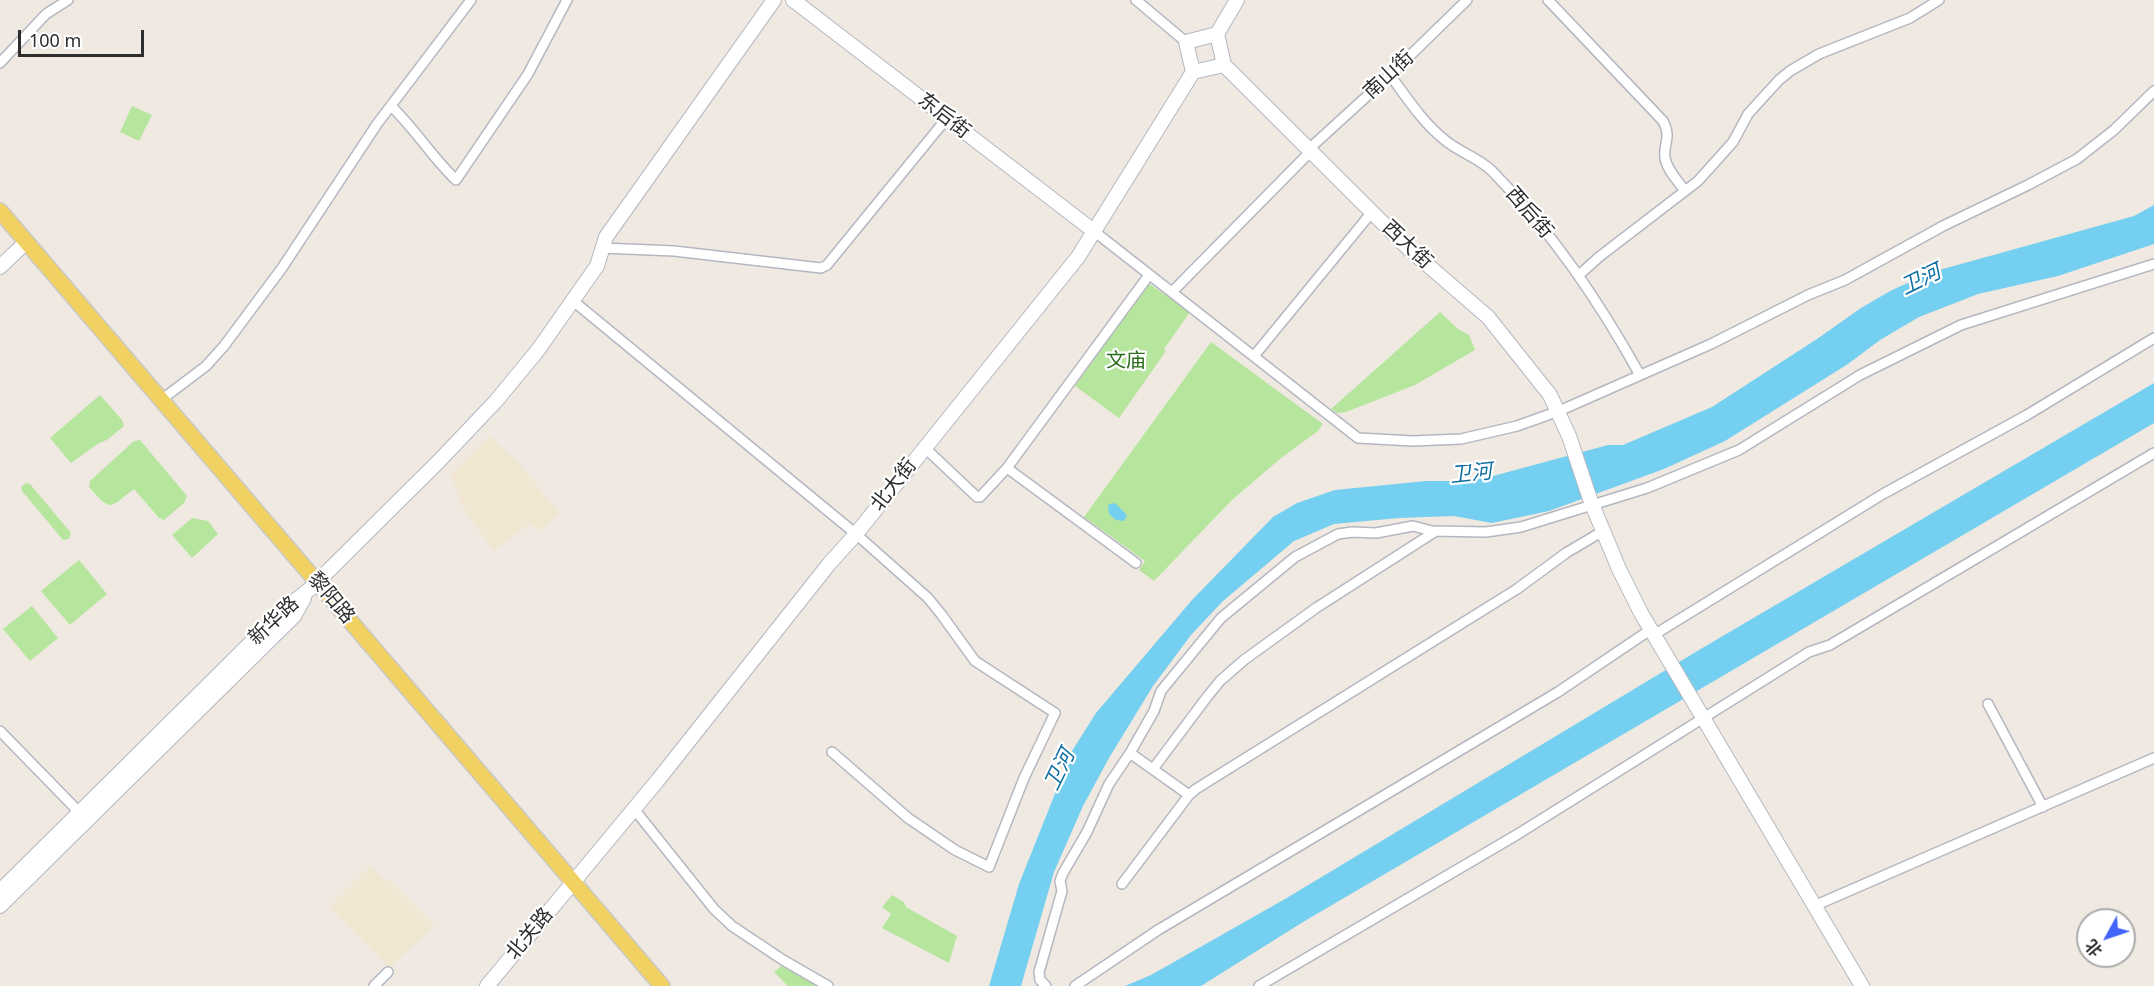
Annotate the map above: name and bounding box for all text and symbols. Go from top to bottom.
scale bar [21,18,147,56]
text: 100 m [29,28,81,52]
street label: 南山街 [1359,46,1419,104]
street label: 东后街 [913,88,975,144]
street label: 西后街 [1500,182,1558,244]
street label: 西大街 [1377,216,1437,274]
water label: 卫河 [1897,259,1945,301]
park label: 文庙 [1106,349,1146,373]
street label: 北大街 [866,454,922,516]
water label: 卫河 [1449,459,1493,489]
street label: 黎阳路 [303,567,359,629]
street label: 新华路 [244,592,304,650]
water label: 卫河 [1039,746,1081,794]
street label: 北关路 [502,903,558,965]
north arrow [2076,908,2136,968]
text: 北 [2080,935,2107,961]

